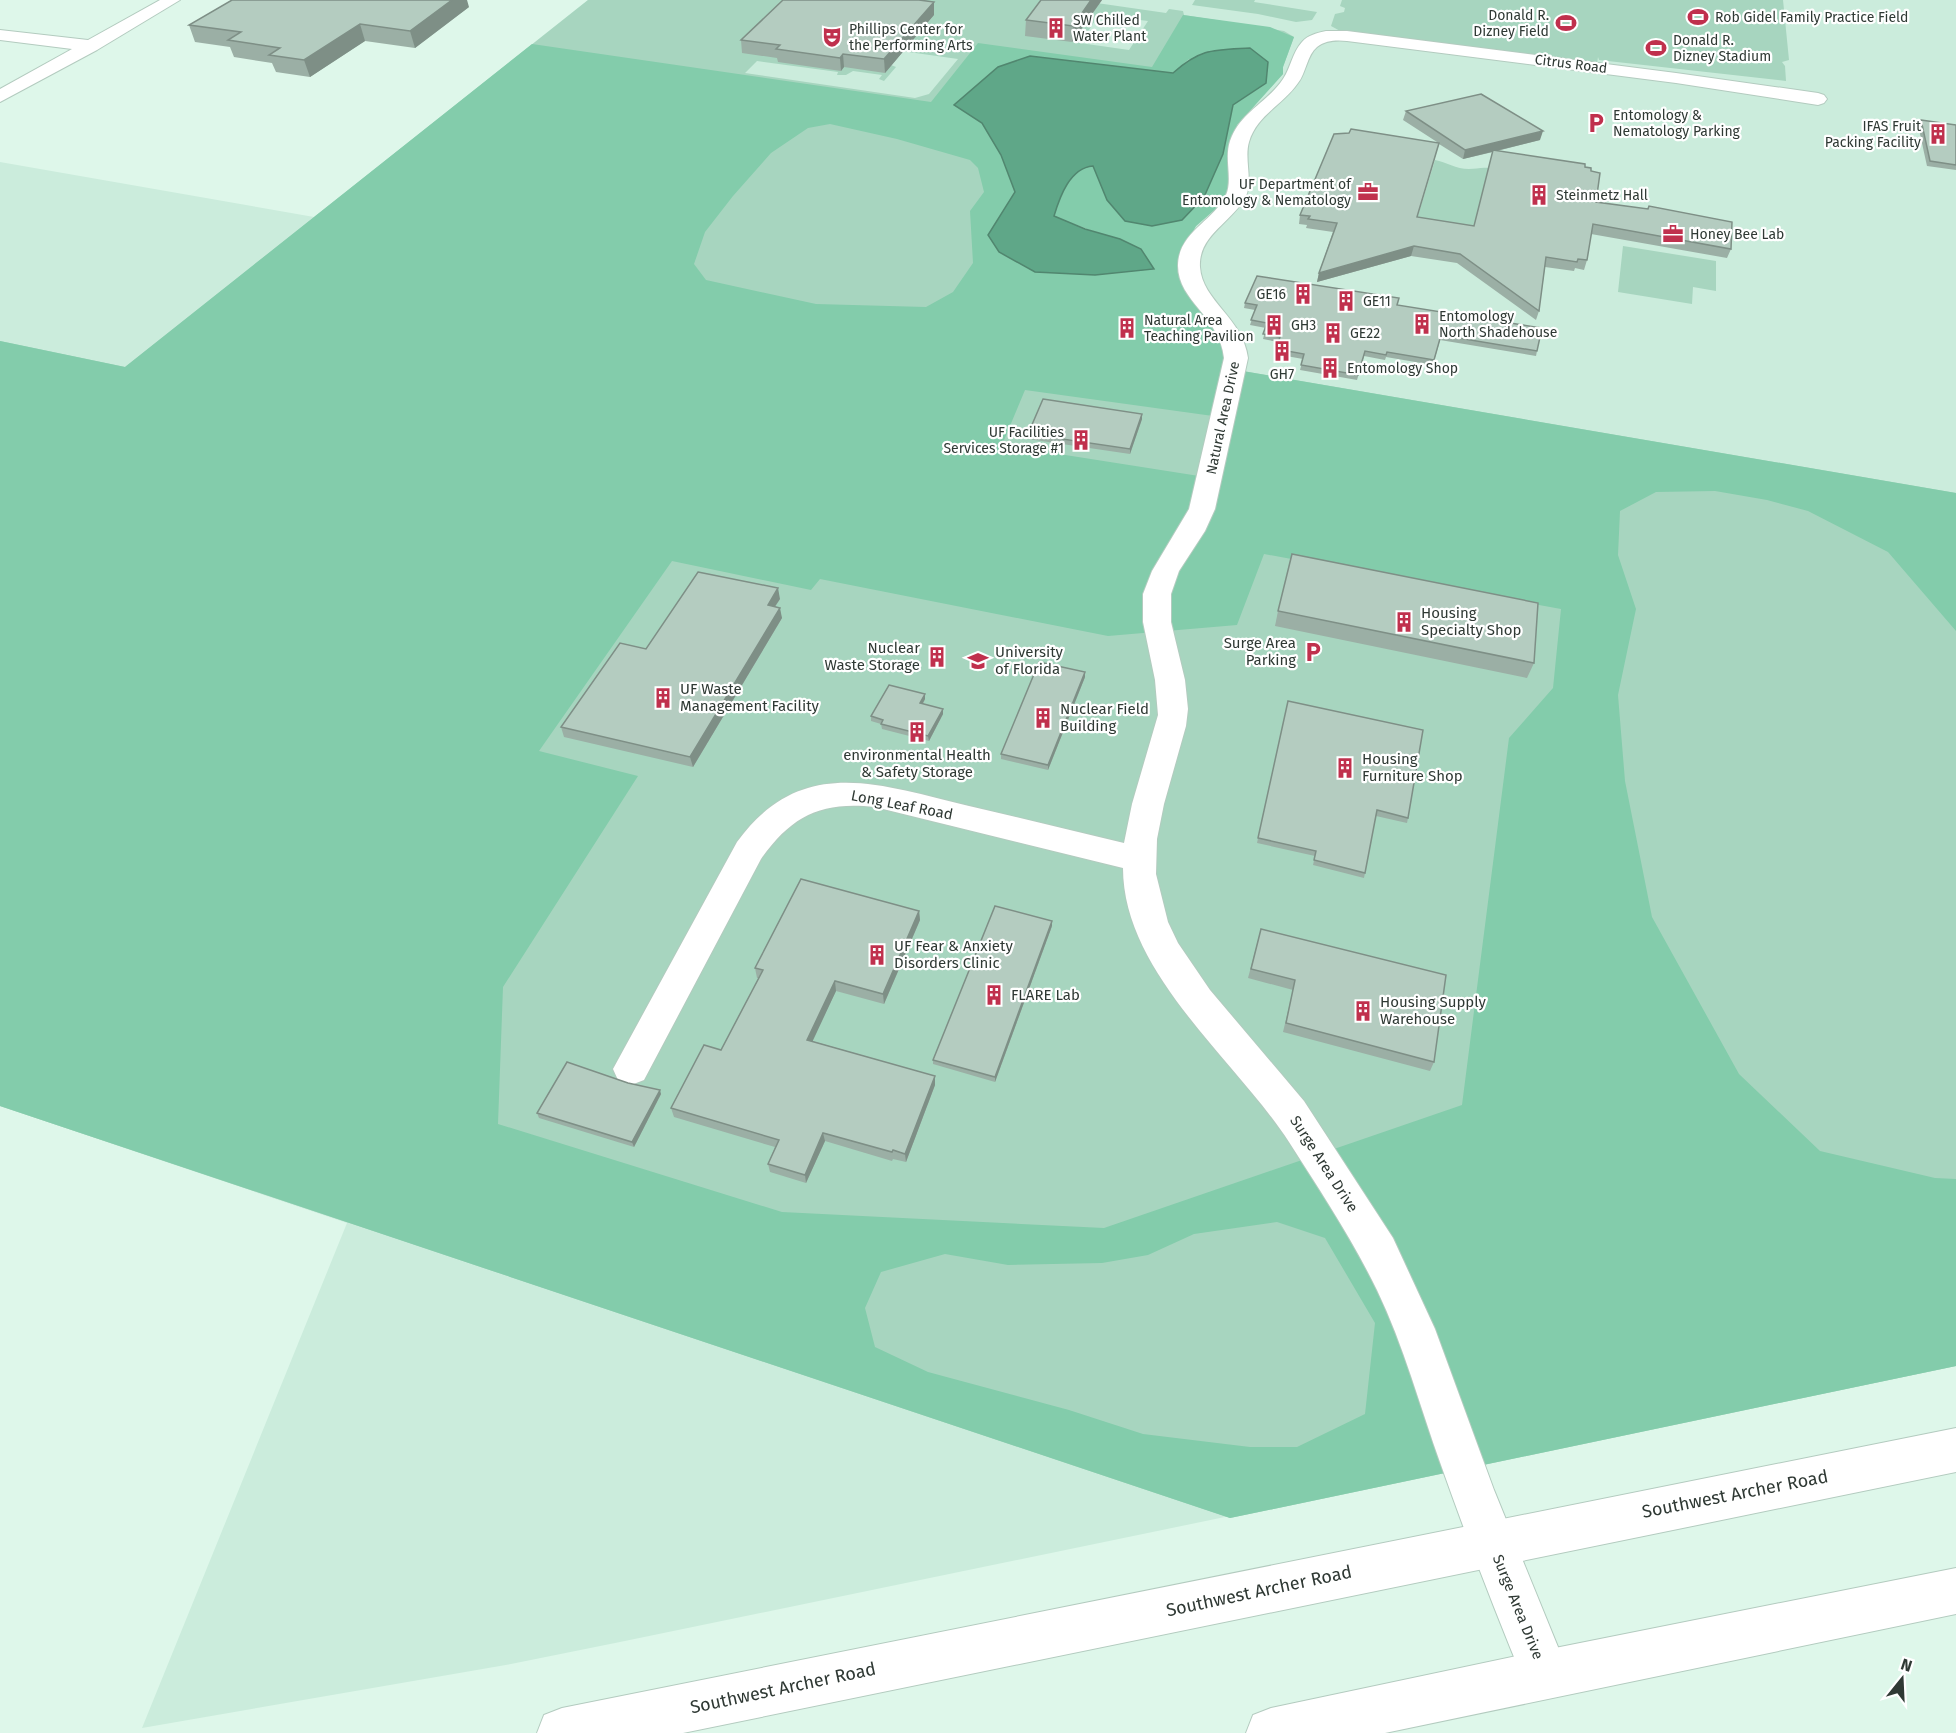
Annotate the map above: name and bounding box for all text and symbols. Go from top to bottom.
sports icon: Rob Gidel Family Practice Field [1686,5,1710,29]
place label: Donald R. Dizney Field [1473,7,1549,40]
place label: Rob Gidel Family Practice Field [1715,9,1908,26]
sports icon: Donald R. Dizney Field [1554,11,1578,35]
place label: SW Chilled Water Plant [1073,12,1147,45]
building icon: SW Chilled Water Plant [1044,16,1068,40]
place label: Phillips Center for the Performing Arts [849,21,973,54]
theatre icon: Phillips Center for the Performing Arts [820,25,844,49]
place label: Donald R. Dizney Stadium [1673,32,1771,65]
sports icon: Donald R. Dizney Stadium [1644,36,1668,60]
street label: Citrus Road [1534,51,1608,77]
place label: Entomology & Nematology Parking [1613,107,1741,140]
parking icon: Entomology & Nematology Parking [1584,111,1608,135]
place label: IFAS Fruit Packing Facility [1825,118,1922,151]
building icon: IFAS Fruit Packing Facility [1926,122,1950,146]
place label: UF Department of Entomology & Nematology [1182,176,1352,209]
office icon: UF Department of Entomology & Nematology [1356,180,1380,204]
building icon: Steinmetz Hall [1527,183,1551,207]
place label: Steinmetz Hall [1556,187,1648,204]
office icon: Honey Bee Lab [1661,222,1685,246]
place label: Honey Bee Lab [1690,226,1784,243]
building icon: GE16 [1291,282,1315,306]
place label: GE16 [1256,286,1286,303]
building icon: GE11 [1334,289,1358,313]
place label: GE11 [1363,293,1391,310]
place label: Entomology North Shadehouse [1439,308,1557,341]
place label: Natural Area Teaching Pavilion [1144,312,1254,345]
building icon: Entomology North Shadehouse [1410,312,1434,336]
building icon: GH3 [1262,313,1286,337]
building icon: Natural Area Teaching Pavilion [1115,316,1139,340]
place label: GH3 [1291,317,1316,334]
building icon: GE22 [1321,321,1345,345]
place label: GE22 [1350,325,1380,342]
building icon: GH7 [1270,339,1294,363]
building icon: Entomology Shop [1318,356,1342,380]
street label: Natural Area Drive [1203,360,1243,476]
place label: Entomology Shop [1347,360,1458,377]
place label: GH7 [1270,366,1294,383]
place label: UF Facilities Services Storage #1 [943,424,1064,457]
building icon: UF Facilities Services Storage #1 [1069,428,1093,452]
place label: Housing Specialty Shop [1421,604,1521,639]
building icon: Housing Specialty Shop [1392,610,1416,634]
place label: Surge Area Parking [1224,634,1296,669]
place label: Nuclear Waste Storage [825,639,920,674]
parking icon: Surge Area Parking [1301,640,1325,664]
place label: University of Florida [995,643,1064,678]
building icon: Nuclear Waste Storage [925,645,949,669]
school or university icon: University of Florida [966,649,990,673]
place label: UF Waste Management Facility [680,680,820,715]
building icon: UF Waste Management Facility [651,686,675,710]
place label: Nuclear Field Building [1060,700,1149,735]
building icon: Nuclear Field Building [1031,706,1055,730]
building icon: environmental Health & Safety Storage [905,720,929,744]
place label: environmental Health & Safety Storage [843,746,991,781]
place label: Housing Furniture Shop [1362,750,1463,785]
building icon: Housing Furniture Shop [1333,756,1357,780]
street label: Long Leaf Road [850,786,954,824]
place label: UF Fear & Anxiety Disorders Clinic [894,937,1013,972]
building icon: UF Fear & Anxiety Disorders Clinic [865,943,889,967]
building icon: FLARE Lab [982,983,1006,1007]
place label: FLARE Lab [1011,986,1080,1004]
place label: Housing Supply Warehouse [1380,993,1486,1028]
building icon: Housing Supply Warehouse [1351,999,1375,1023]
street label: Surge Area Drive [1286,1112,1362,1216]
street label: Southwest Archer Road [1640,1465,1830,1523]
street label: Surge Area Drive [1489,1552,1547,1662]
street label: Southwest Archer Road [1164,1561,1354,1621]
north arrow [1872,1649,1932,1709]
text: N [1899,1655,1914,1676]
street label: Southwest Archer Road [688,1658,878,1718]

